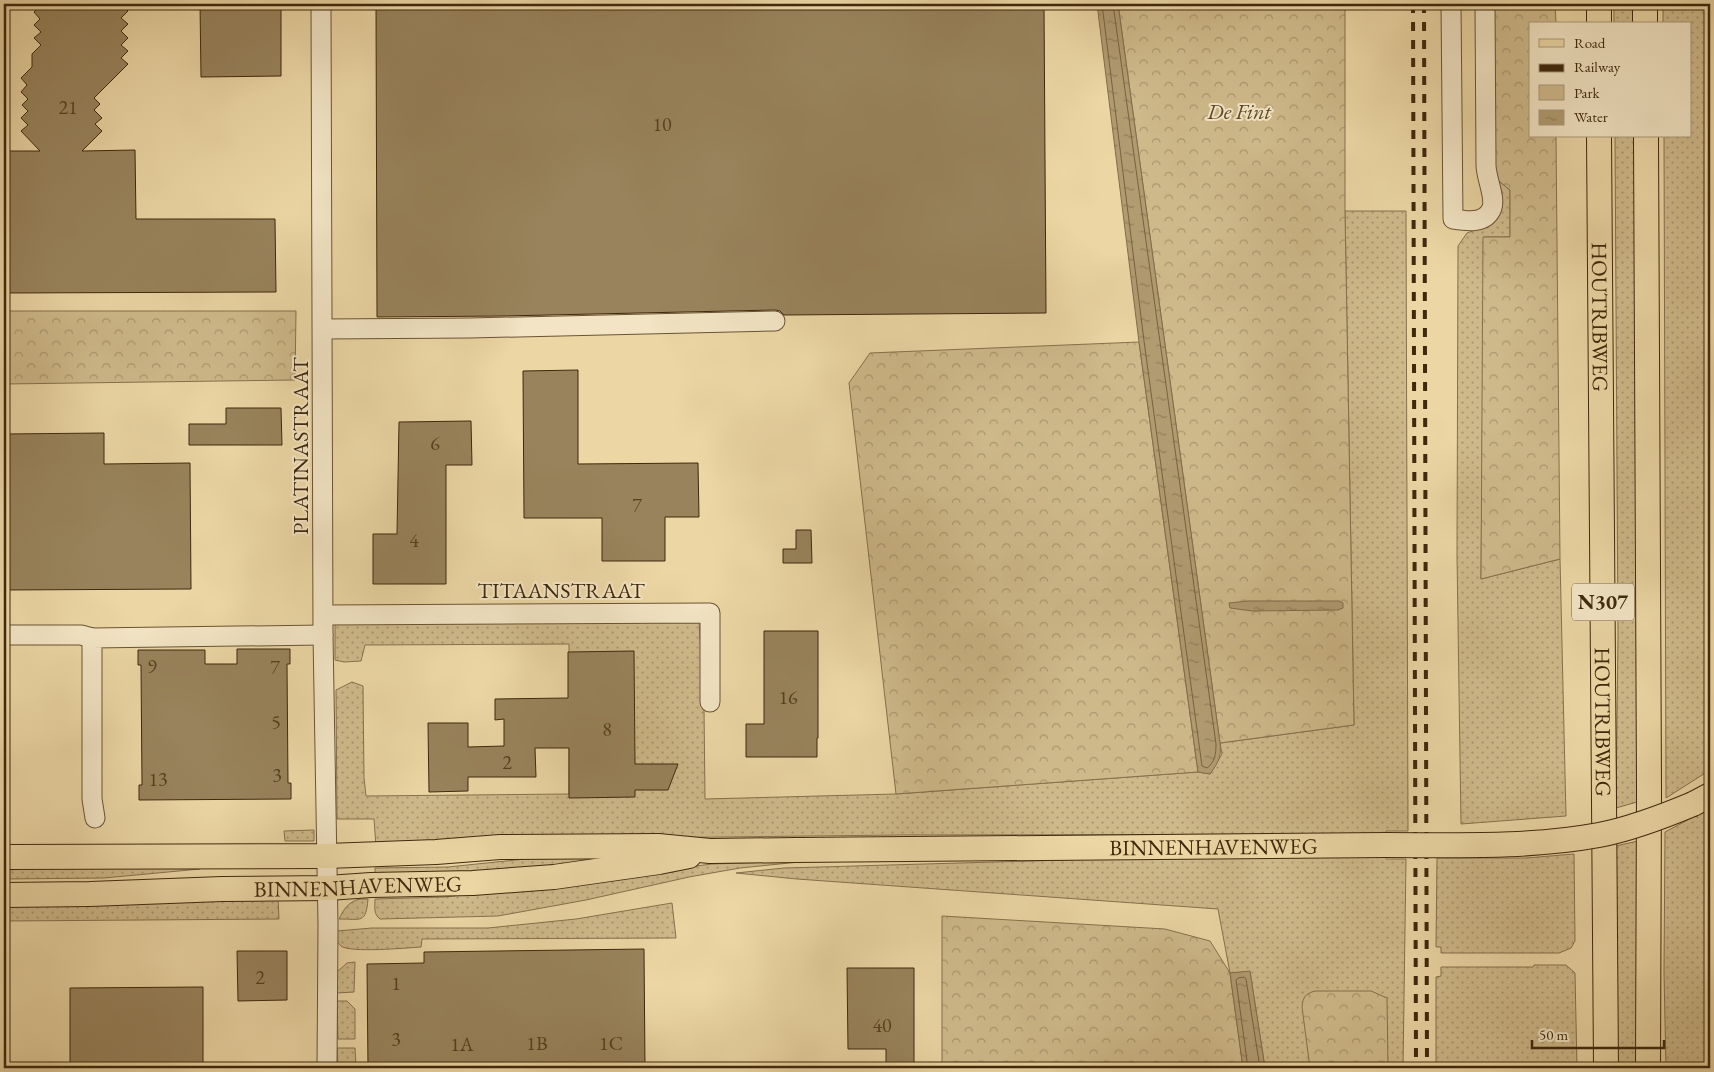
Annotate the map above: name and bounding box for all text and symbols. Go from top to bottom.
legend [1529,22,1692,138]
text: Road [1574,33,1606,52]
text: Railway [1574,57,1621,76]
text: Park [1574,83,1601,102]
house number: 21 [58,94,78,120]
park label: De Fint [1206,97,1272,126]
text: Water [1574,107,1608,126]
house number: 10 [652,111,672,137]
street label: HOUTRIBWEG [1585,242,1615,392]
street label: PLATINASTRAAT [286,357,315,535]
house number: 6 [430,430,440,456]
house number: 7 [632,492,642,518]
house number: 4 [409,527,419,553]
street label: TITAANSTRAAT [477,576,645,605]
road number: N307 [1572,584,1634,620]
street label: HOUTRIBWEG [1588,647,1618,797]
house number: 9 [147,653,157,679]
house number: 7 [270,654,280,680]
house number: 16 [778,684,798,710]
house number: 5 [271,709,281,735]
house number: 8 [602,716,612,742]
house number: 2 [502,749,512,775]
house number: 3 [272,762,282,788]
house number: 13 [148,766,168,792]
street label: BINNENHAVENWEG [1109,832,1318,862]
street label: BINNENHAVENWEG [254,869,462,904]
house number: 2 [255,964,265,990]
house number: 1 [391,970,401,996]
house number: 40 [872,1012,892,1038]
scale bar [1532,1017,1664,1049]
text: 50 m [1539,1025,1568,1044]
house number: 3 [391,1026,401,1052]
house number: 1B [526,1030,548,1056]
house number: 1C [599,1030,623,1056]
house number: 1A [450,1031,474,1057]

